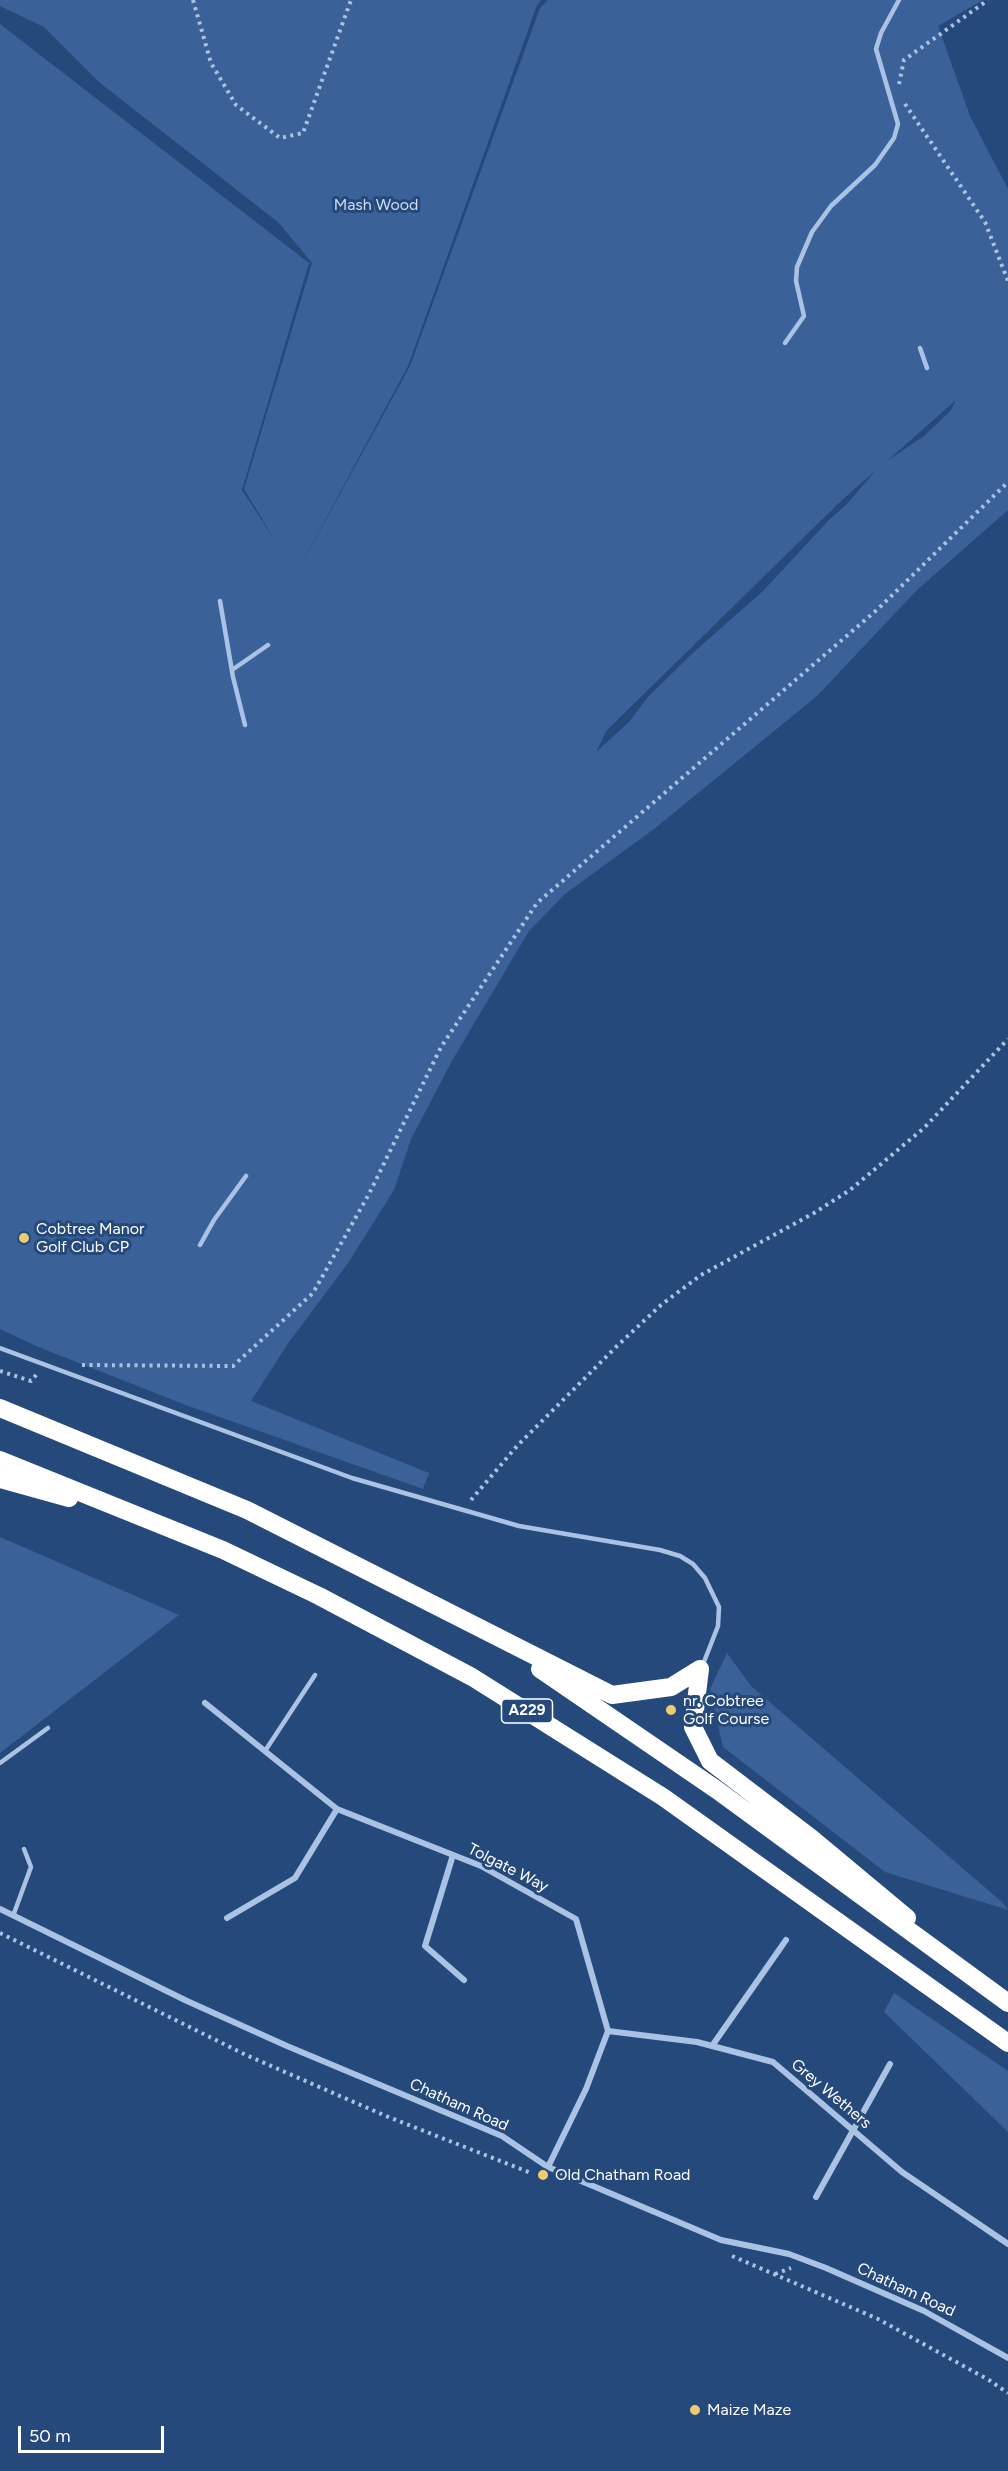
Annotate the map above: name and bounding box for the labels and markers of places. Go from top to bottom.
place label: Cobtree Manor Golf Club CP [36,1219,144,1257]
marker: Cobtree Manor Golf Club CP [17,1231,31,1245]
place label: nr. Cobtree Golf Course [683,1691,769,1729]
marker: nr. Cobtree Golf Course [664,1703,678,1717]
place label: Old Chatham Road [555,2165,690,2185]
marker: Old Chatham Road [536,2168,550,2182]
place label: Maize Maze [707,2400,791,2420]
marker: Maize Maze [688,2403,702,2417]

